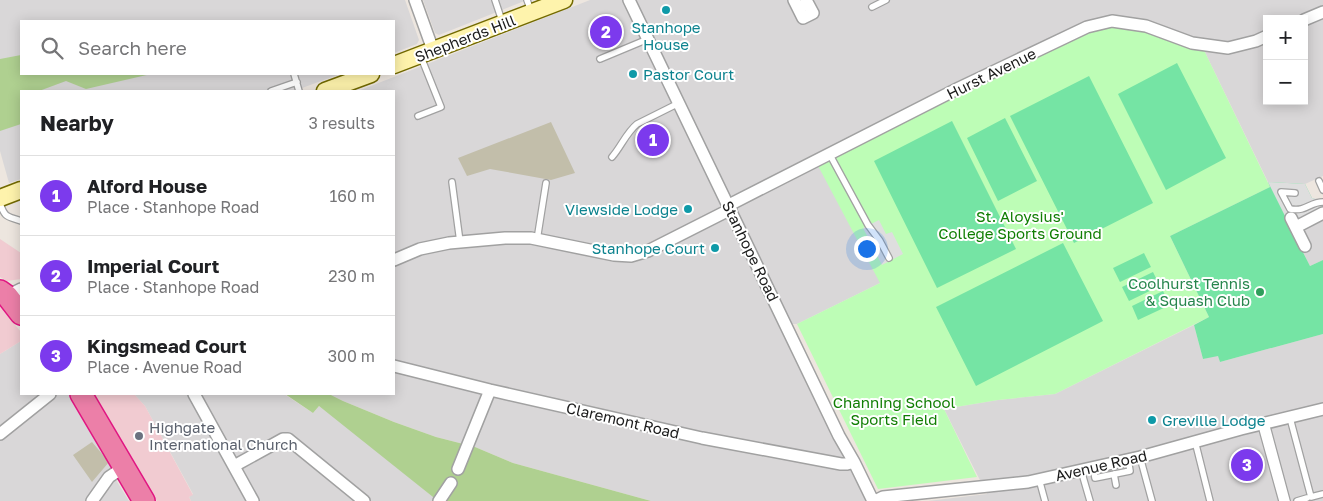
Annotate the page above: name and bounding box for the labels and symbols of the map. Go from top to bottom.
marker: Stanhope House [660,4,672,16]
street label: Shepherds Hill [412,10,518,65]
pin: 2 [590,13,622,51]
place label: Stanhope House [631,18,701,53]
street label: Hurst Avenue [943,44,1039,102]
place label: Pastor Court [643,65,734,83]
marker: Pastor Court [627,68,639,80]
pin: 1 [637,121,669,159]
street label: Stanhope Road [719,198,783,304]
place label: Viewside Lodge [565,200,678,218]
marker: Viewside Lodge [682,203,694,215]
park label: St. Aloysius' College Sports Ground [938,207,1102,242]
your location [854,236,880,262]
place label: Stanhope Court [592,239,705,257]
marker: Stanhope Court [709,242,721,254]
place label: Coolhurst Tennis & Squash Club [1128,274,1250,309]
marker: Coolhurst Tennis & Squash Club [1254,286,1266,298]
park label: Channing School Sports Field [833,393,955,428]
street label: Claremont Road [565,398,681,442]
place label: Greville Lodge [1162,411,1266,429]
marker: Greville Lodge [1146,414,1158,426]
place label: Highgate International Church [149,418,298,453]
marker: Highgate International Church [133,430,145,442]
street label: Avenue Road [1053,446,1149,484]
pin: 3 [1231,446,1263,484]

